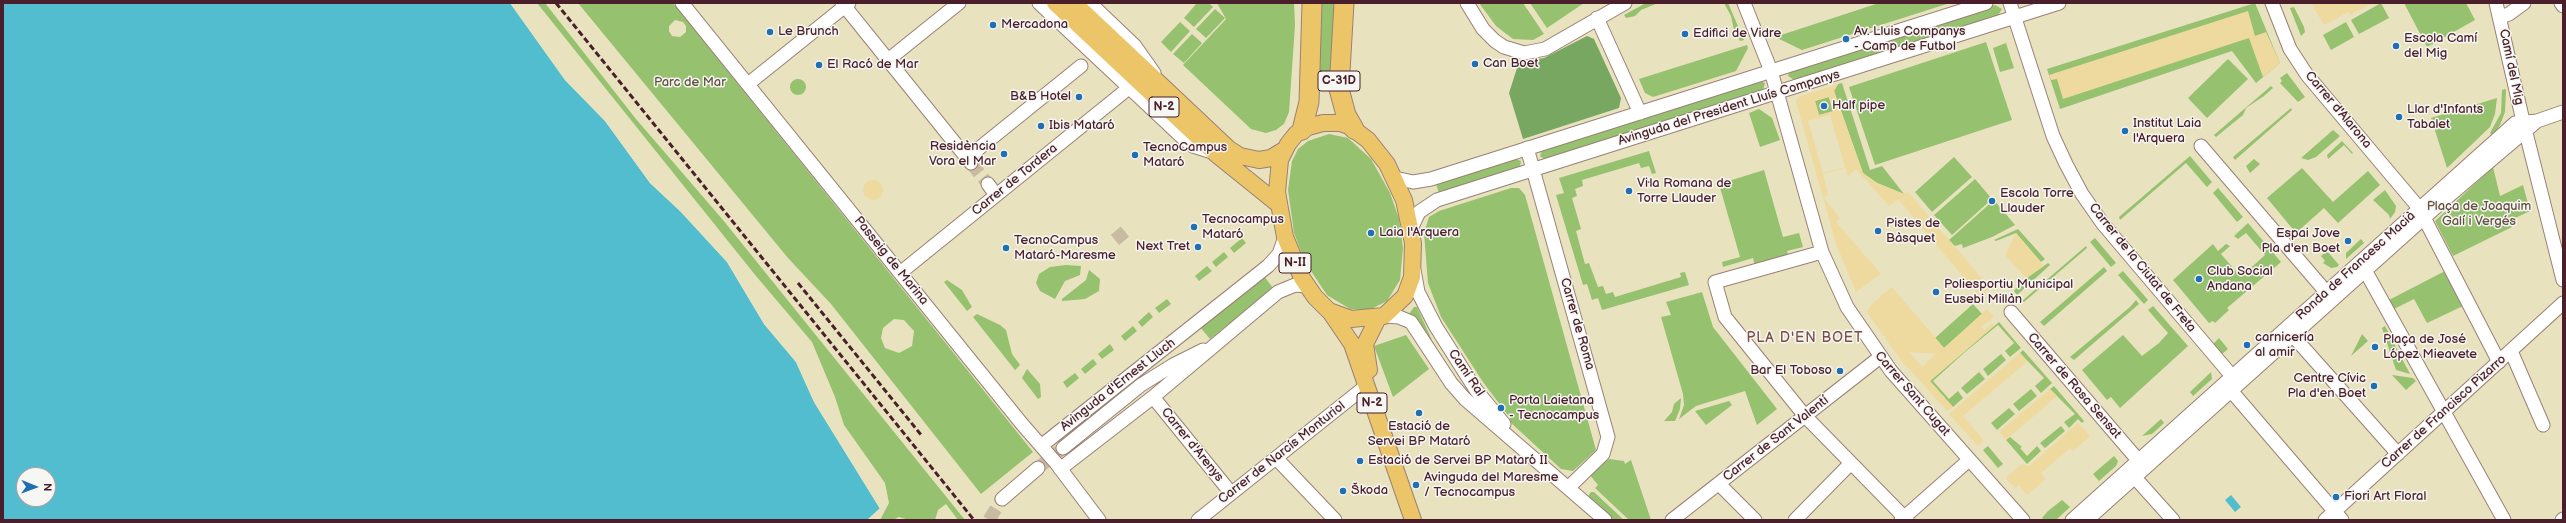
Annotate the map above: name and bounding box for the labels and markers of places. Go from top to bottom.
place label: Mercadona [1001,17,1068,33]
marker: Mercadona [988,20,998,30]
place label: Le Brunch [778,24,839,40]
place label: Av. Lluis Companys - Camp de Futbol [1854,24,1965,55]
place label: Edifici de Vidre [1693,26,1781,42]
marker: Le Brunch [765,27,775,37]
marker: Edifici de Vidre [1680,29,1690,39]
place label: Escola Camí del Mig [2404,31,2477,62]
marker: Av. Lluis Companys - Camp de Futbol [1841,34,1851,44]
marker: Escola Camí del Mig [2391,41,2401,51]
place label: Can Boet [1483,56,1538,72]
place label: El Racó de Mar [827,57,918,73]
marker: Can Boet [1470,59,1480,69]
marker: El Racó de Mar [814,60,824,70]
place label: B&B Hotel [1010,89,1071,105]
marker: B&B Hotel [1074,92,1084,102]
place label: Half pipe [1832,98,1885,114]
marker: Half pipe [1819,101,1829,111]
place label: Llar d'Infants Tabalet [2407,102,2483,133]
marker: Llar d'Infants Tabalet [2394,112,2404,122]
place label: Institut Laia l'Arquera [2133,116,2201,147]
place label: Ibis Mataró [1049,118,1115,134]
marker: Ibis Mataró [1036,121,1046,131]
marker: Institut Laia l'Arquera [2120,126,2130,136]
place label: Residència Vora el Mar [929,139,996,170]
place label: TecnoCampus Mataró [1143,140,1227,171]
marker: Residència Vora el Mar [999,149,1009,159]
marker: TecnoCampus Mataró [1130,150,1140,160]
place label: Vi·la Romana de Torre Llauder [1637,176,1731,207]
marker: Vi·la Romana de Torre Llauder [1624,186,1634,196]
place label: Escola Torre Llauder [2000,186,2074,217]
marker: Escola Torre Llauder [1987,196,1997,206]
place label: Tecnocampus Mataró [1202,212,1284,243]
place label: Pistes de Bàsquet [1886,216,1940,247]
marker: Tecnocampus Mataró [1189,222,1199,232]
place label: Laia l'Arquera [1379,225,1459,241]
marker: Pistes de Bàsquet [1873,226,1883,236]
place label: Espai Jove Pla d'en Boet [2261,226,2340,257]
marker: Laia l'Arquera [1366,228,1376,238]
place label: TecnoCampus Mataró-Maresme [1014,233,1116,264]
marker: Espai Jove Pla d'en Boet [2343,236,2353,246]
place label: Next Tret [1136,239,1190,255]
marker: Next Tret [1193,242,1203,252]
marker: TecnoCampus Mataró-Maresme [1001,243,1011,253]
place label: Club Social Andana [2207,264,2273,295]
marker: Club Social Andana [2194,274,2204,284]
place label: Poliesportiu Municipal Eusebi Millàn [1944,277,2073,308]
marker: Poliesportiu Municipal Eusebi Millàn [1931,287,1941,297]
place label: carnicería al amir [2255,330,2314,361]
place label: Plaça de José López Mieavete [2383,332,2477,363]
marker: carnicería al amir [2242,340,2252,350]
marker: Plaça de José López Mieavete [2370,342,2380,352]
place label: Bar El Toboso [1750,363,1832,379]
marker: Bar El Toboso [1835,366,1845,376]
place label: Centre Cívic Pla d'en Boet [2287,371,2366,402]
marker: Centre Cívic Pla d'en Boet [2369,381,2379,391]
place label: Porta Laietana - Tecnocampus [1509,393,1599,424]
marker: Porta Laietana - Tecnocampus [1496,403,1506,413]
marker: Estació de Servei BP Mataró [1414,408,1424,418]
place label: Estació de Servei BP Mataró [1368,419,1470,450]
place label: Estació de Servei BP Mataró II [1368,453,1548,469]
marker: Estació de Servei BP Mataró II [1355,456,1365,466]
place label: Avinguda del Maresme / Tecnocampus [1424,470,1558,501]
marker: Avinguda del Maresme / Tecnocampus [1411,480,1421,490]
place label: Škoda [1351,483,1388,499]
marker: Škoda [1338,486,1348,496]
place label: Fiori Art Floral [2344,489,2426,505]
marker: Fiori Art Floral [2331,492,2341,502]

